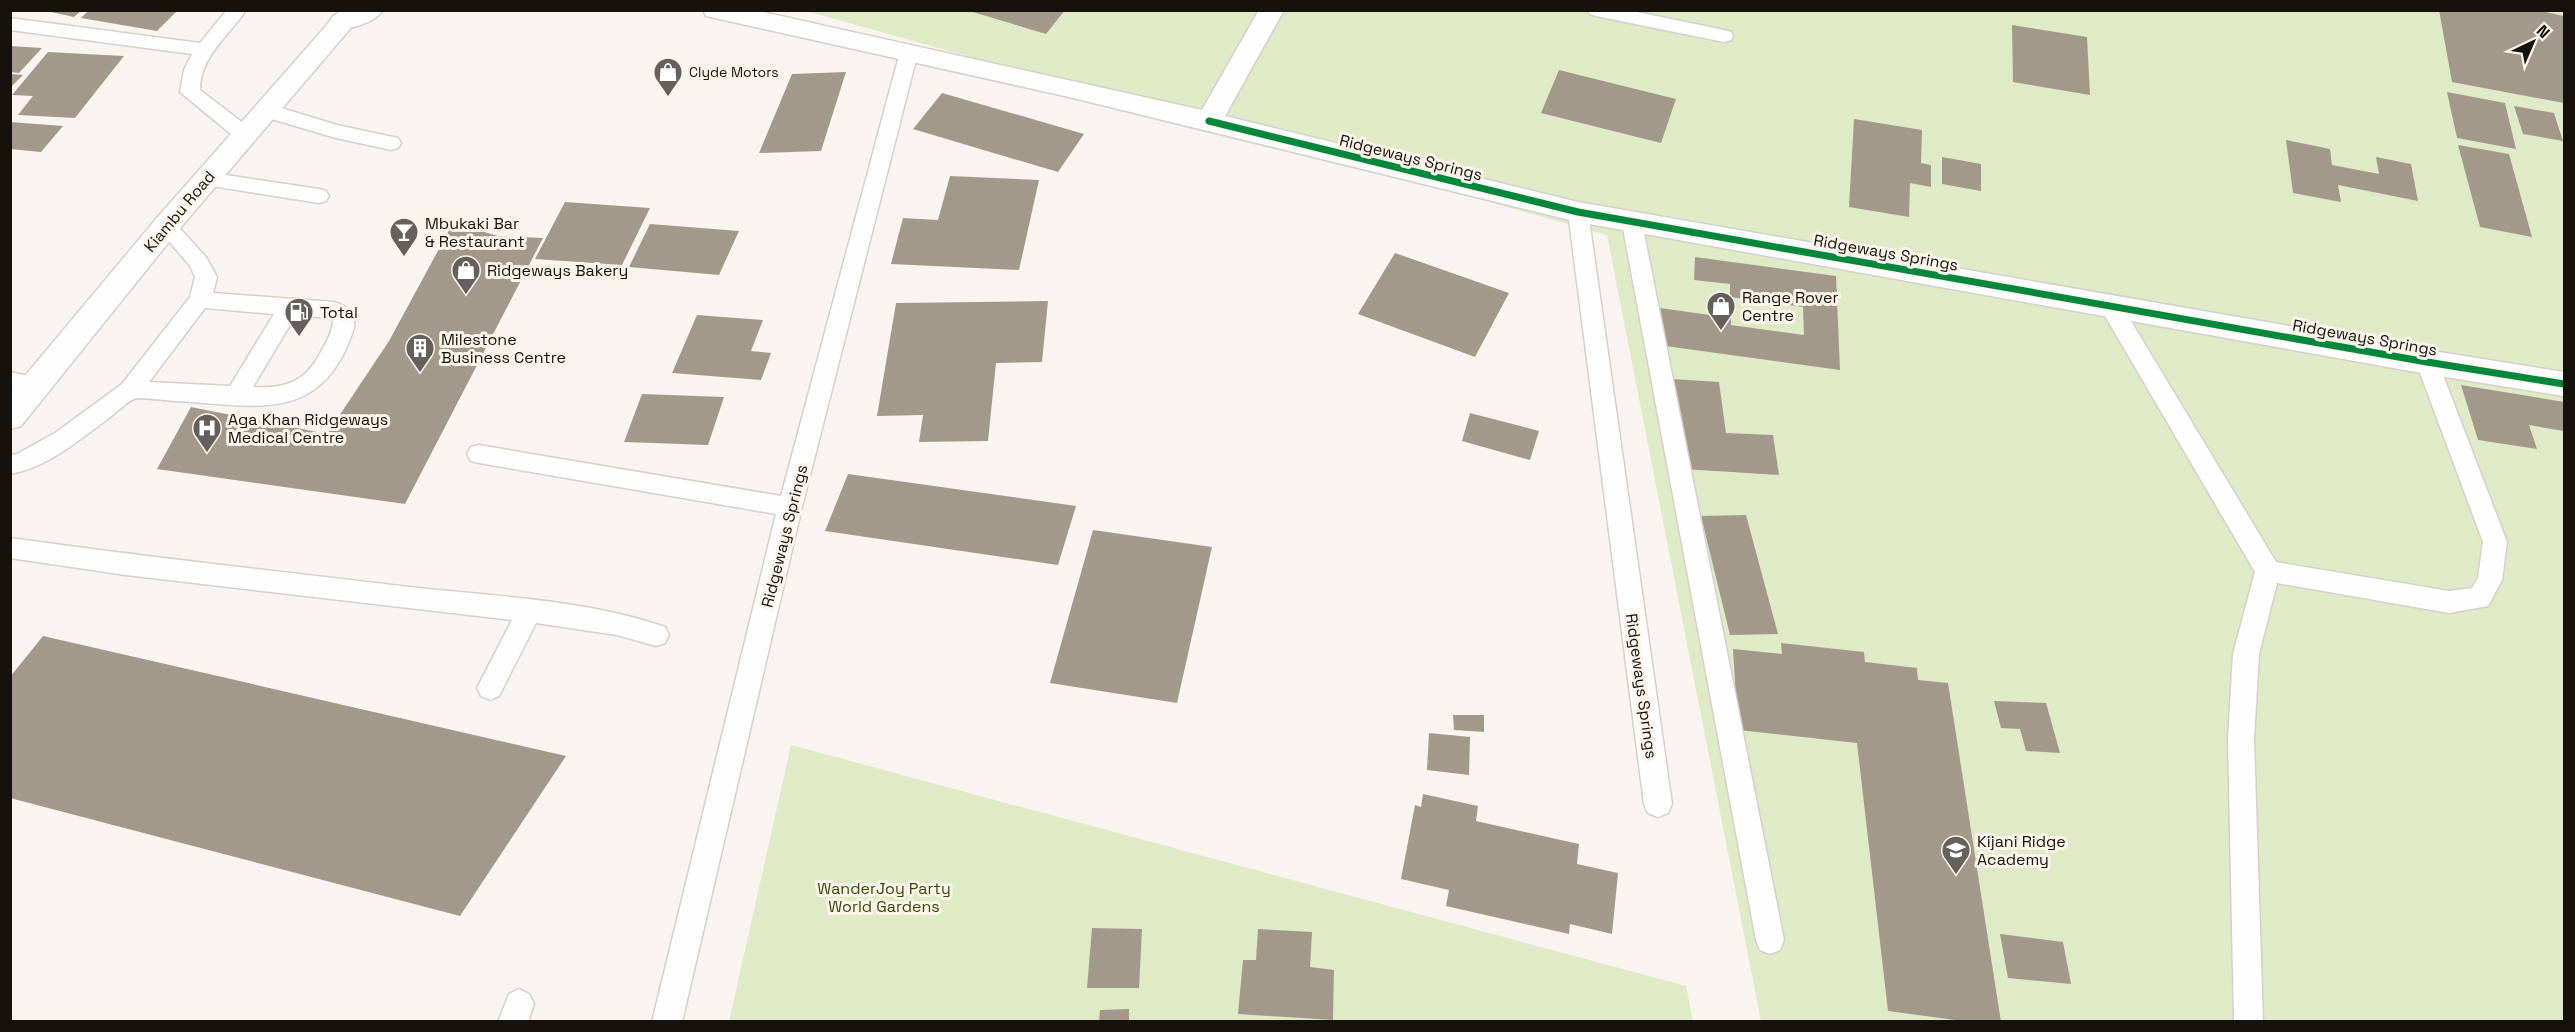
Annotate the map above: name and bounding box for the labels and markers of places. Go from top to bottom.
shop icon: Clyde Motors [652,56,684,98]
place label: Clyde Motors [689,63,779,81]
place label: Mbukaki Bar & Restaurant [425,213,525,252]
bar icon: Mbukaki Bar & Restaurant [388,216,420,258]
shop icon: Ridgeways Bakery [450,254,482,296]
place label: Ridgeways Bakery [487,260,628,281]
place label: Range Rover Centre [1742,287,1838,326]
shop icon: Range Rover Centre [1705,290,1737,332]
fuel station icon: Total [283,296,315,338]
place label: Total [320,302,358,323]
place label: Milestone Business Centre [441,329,566,368]
building icon: Milestone Business Centre [404,332,436,374]
place label: Aga Khan Ridgeways Medical Centre [228,409,388,448]
hospital icon: Aga Khan Ridgeways Medical Centre [191,412,223,454]
place label: Kijani Ridge Academy [1977,831,2066,870]
school or university icon: Kijani Ridge Academy [1940,834,1972,876]

